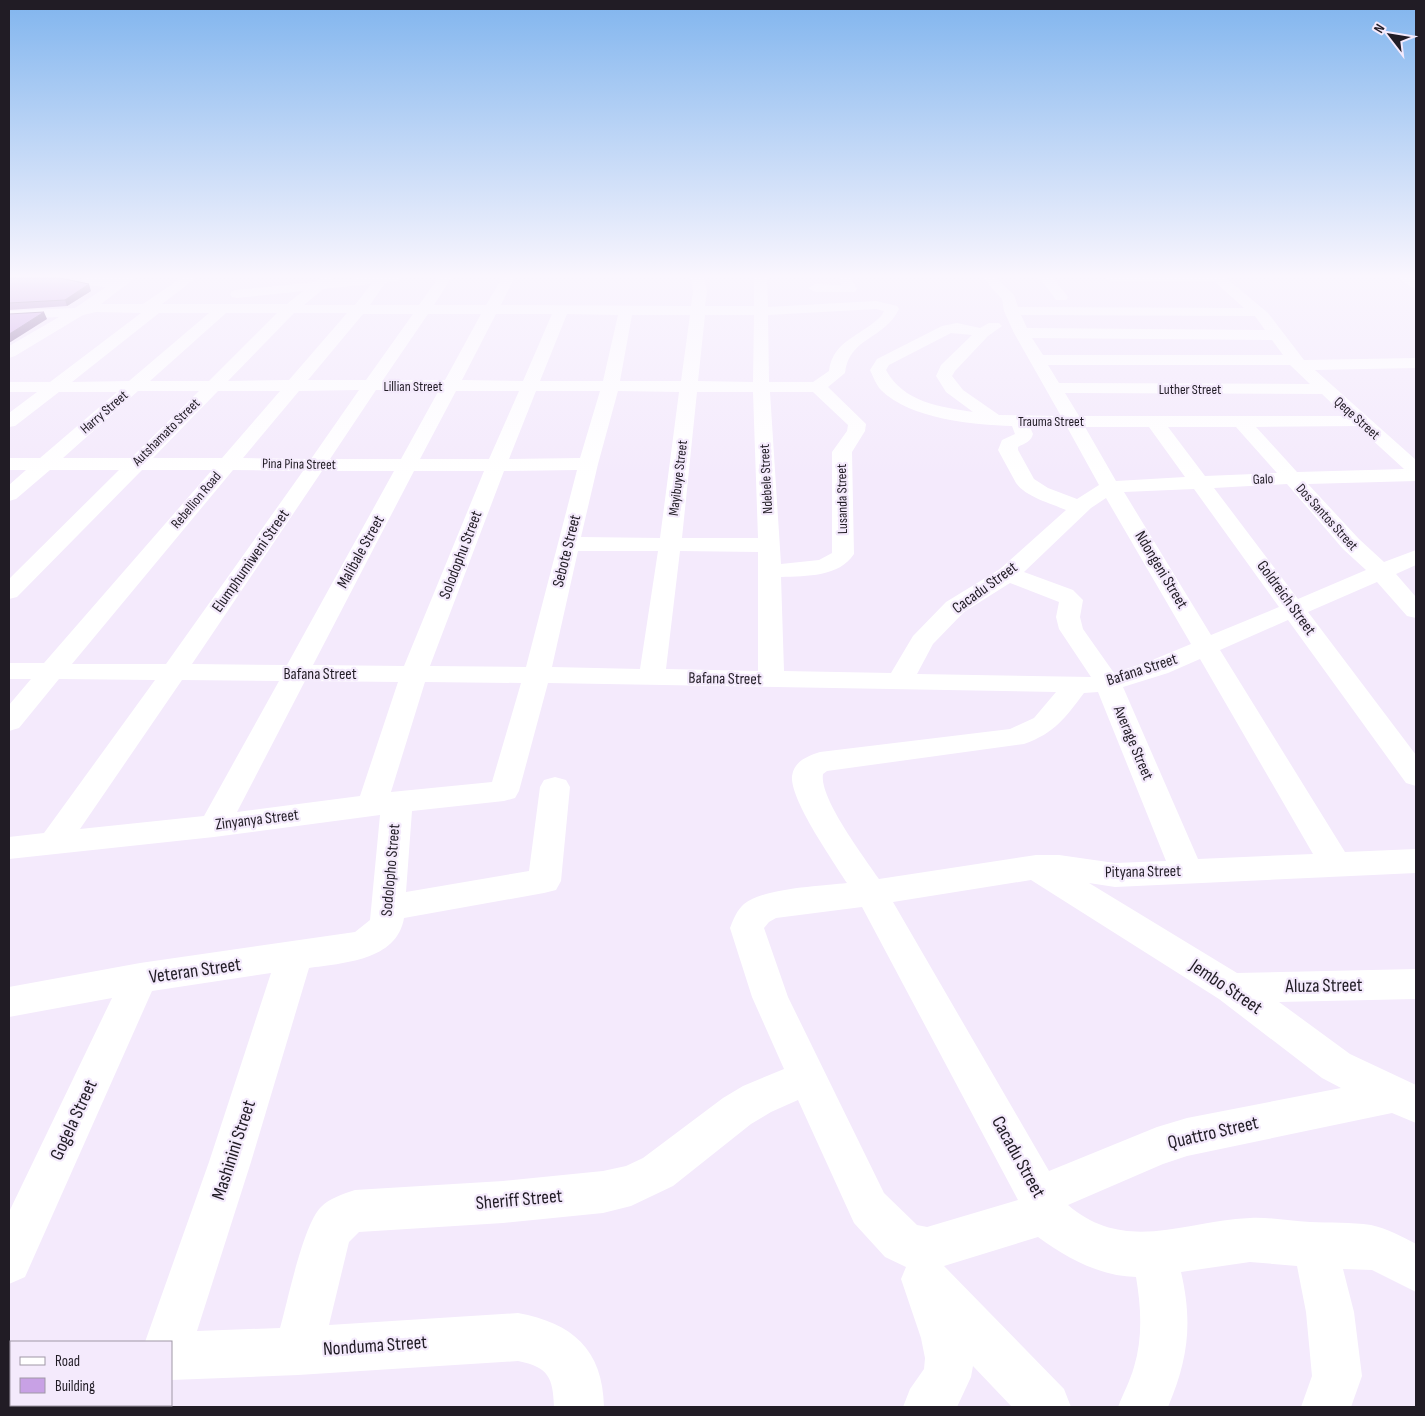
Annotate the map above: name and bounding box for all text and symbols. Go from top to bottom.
north arrow [1365,10,1415,60]
text: N [1370,21,1388,36]
street label: Lillian Street [383,378,443,395]
street label: Luther Street [1159,381,1221,398]
street label: Harry Street [77,387,131,437]
street label: Qeqe Street [1331,393,1383,443]
street label: Autshamato Street [128,395,203,470]
street label: Trauma Street [1018,413,1084,430]
street label: Mayibuye Street [665,439,691,517]
street label: Ndebele Street [756,444,776,514]
street label: Pina Pina Street [262,455,336,473]
street label: Lusanda Street [833,464,851,534]
street label: Rebellion Road [167,468,225,532]
street label: Galo [1252,470,1274,488]
street label: Dos Santos Street [1293,480,1361,554]
street label: Elumphumiweni Street [208,506,294,616]
street label: Solodophu Street [435,508,487,602]
street label: Malibale Street [333,512,389,592]
street label: Sebote Street [549,513,585,589]
street label: Ndongeni Street [1130,528,1192,612]
street label: Goldreich Street [1253,557,1319,639]
street label: Cacadu Street [949,558,1021,618]
street label: Bafana Street [1104,650,1180,690]
street label: Bafana Street [283,665,357,684]
street label: Bafana Street [688,669,762,689]
street label: Average Street [1108,702,1157,783]
street label: Zinyanya Street [214,805,300,835]
street label: Sodolopho Street [377,823,405,917]
street label: Pityana Street [1105,862,1181,882]
street label: Veteran Street [148,953,243,989]
street label: Jembo Street [1184,954,1267,1020]
street label: Aluza Street [1284,974,1363,998]
street label: Gogela Street [45,1076,103,1164]
street label: Mashinini Street [207,1097,261,1203]
street label: Quattro Street [1165,1111,1261,1155]
street label: Cacadu Street [986,1112,1050,1202]
street label: Sheriff Street [475,1185,563,1215]
street label: Nonduma Street [322,1331,428,1361]
legend [10,1341,172,1406]
text: Road [55,1352,80,1371]
text: Building [55,1377,95,1396]

